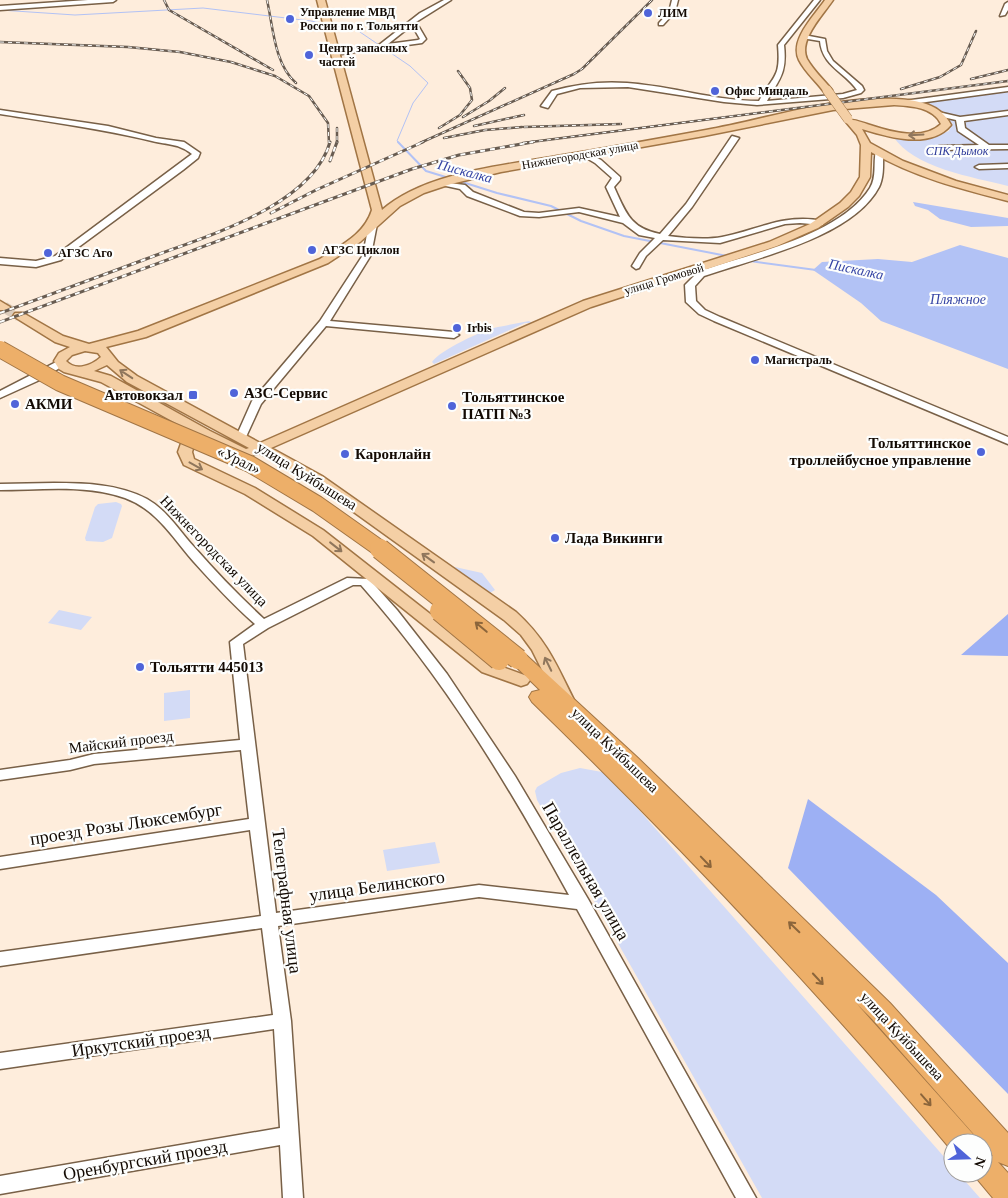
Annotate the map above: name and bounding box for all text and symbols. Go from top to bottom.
place label: Управление МВД России по г. Тольятти [300,5,418,33]
place label: ЛИМ [658,6,688,20]
marker: ЛИМ [642,7,654,19]
marker: Управление МВД России по г. Тольятти [284,13,296,25]
place label: Центр запасных частей [319,41,407,69]
marker: Центр запасных частей [303,49,315,61]
place label: Офис Миндаль [725,84,809,98]
marker: Офис Миндаль [709,85,721,97]
one-way arrow [909,130,925,140]
street label: Нижнегородская улица [521,138,640,172]
park label: СПК Дымок [926,144,989,158]
water label: Пискалка [435,157,494,186]
place label: АГЗС Циклон [322,243,399,257]
marker: АГЗС Циклон [306,244,318,256]
place label: АГЗС Аго [58,246,112,260]
marker: АГЗС Аго [42,247,54,259]
water label: Пискалка [826,256,885,283]
street label: улица Громовой [623,260,706,298]
water label: Пляжное [929,292,986,307]
place label: Irbis [467,321,492,335]
marker: Irbis [451,322,463,334]
place label: Магистраль [765,353,833,367]
marker: Магистраль [749,354,761,366]
one-way arrow [119,369,133,379]
place label: АЗС-Сервис [244,385,328,401]
place label: Автовокзал [104,387,184,403]
marker: АЗС-Сервис [228,387,240,399]
marker: Автовокзал [187,389,199,401]
place label: Тольяттинское ПАТП №3 [462,389,565,422]
place label: АКМИ [25,396,73,412]
marker: АКМИ [9,398,21,410]
marker: Тольяттинское ПАТП №3 [446,400,458,412]
place label: Тольяттинское троллейбусное управление [790,435,971,468]
street label: улица Куйбышева [254,439,360,513]
street label: «Урал» [215,443,263,477]
place label: Каронлайн [355,446,431,462]
marker: Тольяттинское троллейбусное управление [975,446,987,458]
marker: Каронлайн [339,448,351,460]
one-way arrow [188,462,203,471]
street label: Нижнегородская улица [157,492,271,610]
place label: Лада Викинги [565,530,663,546]
marker: Лада Викинги [549,532,561,544]
one-way arrow [329,541,342,552]
one-way arrow [421,553,435,563]
one-way arrow [474,622,487,633]
one-way arrow [543,657,552,672]
place label: Тольятти 445013 [150,659,263,675]
marker: Тольятти 445013 [134,661,146,673]
street label: улица Куйбышева [568,704,662,796]
street label: Майский проезд [68,728,174,756]
street label: Параллельная улица [538,798,634,944]
street label: проезд Розы Люксембург [29,799,223,849]
street label: Телеграфная улица [268,827,306,975]
one-way arrow [700,855,712,868]
street label: улица Белинского [308,867,446,905]
one-way arrow [788,921,801,933]
one-way arrow [812,973,824,986]
street label: улица Куйбышева [857,989,947,1084]
street label: Иркутский проезд [70,1021,212,1061]
one-way arrow [920,1094,932,1107]
north arrow [943,1133,993,1183]
street label: Оренбургский проезд [62,1136,228,1184]
text: N [971,1155,989,1170]

